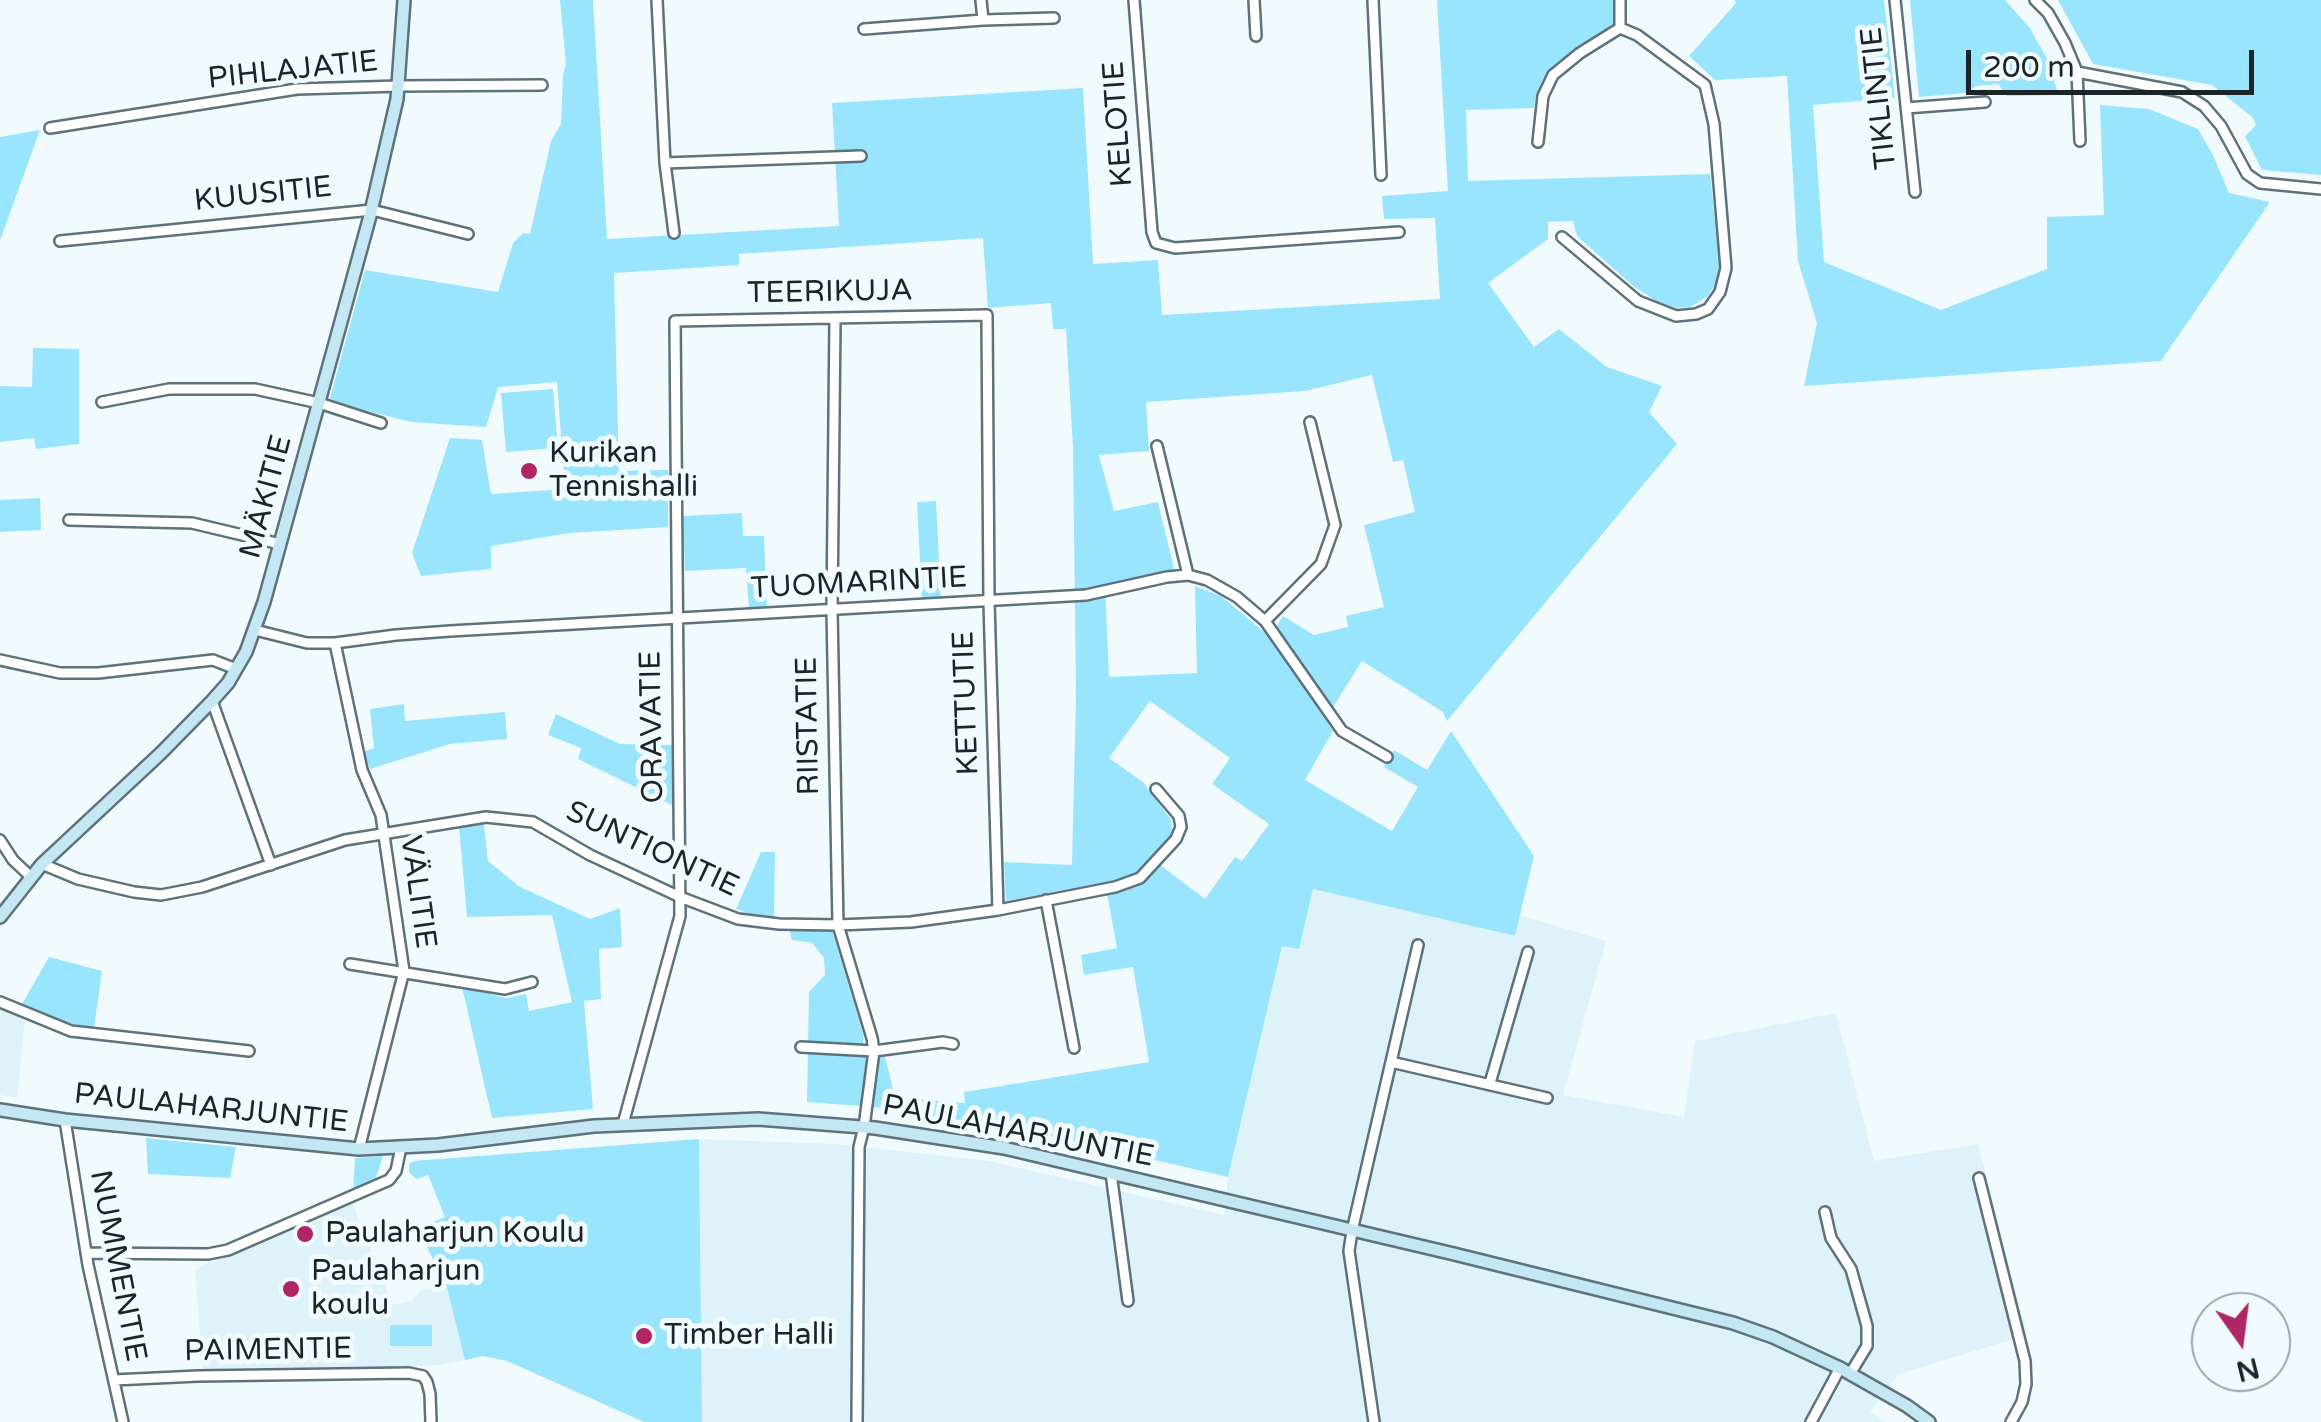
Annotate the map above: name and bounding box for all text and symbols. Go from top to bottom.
street label: TIKLINTIE [1855,25,1905,171]
scale bar [1971,30,2258,92]
street label: PIHLAJATIE [206,44,380,98]
text: 200 m [1983,49,2075,86]
street label: KELOTIE [1097,60,1141,188]
street label: KUUSITIE [192,170,334,220]
street label: TEERIKUJA [747,274,913,312]
street label: MÄKITIE [233,432,301,562]
place label: Kurikan Tennishalli [549,436,698,506]
marker: Kurikan Tennishalli [518,460,540,482]
street label: TUOMARINTIE [750,560,968,608]
street label: KETTUTIE [946,630,988,776]
street label: ORAVATIE [634,650,672,804]
street label: RIISTATIE [790,656,828,796]
street label: SUNTIONTIE [560,794,744,906]
street label: VÄLITIE [391,833,443,951]
street label: PAULAHARJUNTIE [72,1077,350,1141]
street label: PAULAHARJUNTIE [879,1088,1157,1176]
street label: NUMMENTIE [81,1167,153,1365]
place label: Paulaharjun Koulu [325,1216,585,1252]
marker: Paulaharjun Koulu [294,1223,316,1245]
place label: Paulaharjun koulu [311,1254,480,1324]
marker: Paulaharjun koulu [280,1278,302,1300]
north arrow [2191,1292,2291,1392]
place label: Timber Halli [664,1318,834,1354]
marker: Timber Halli [633,1325,655,1347]
street label: PAIMENTIE [184,1332,352,1370]
text: N [2233,1350,2263,1388]

